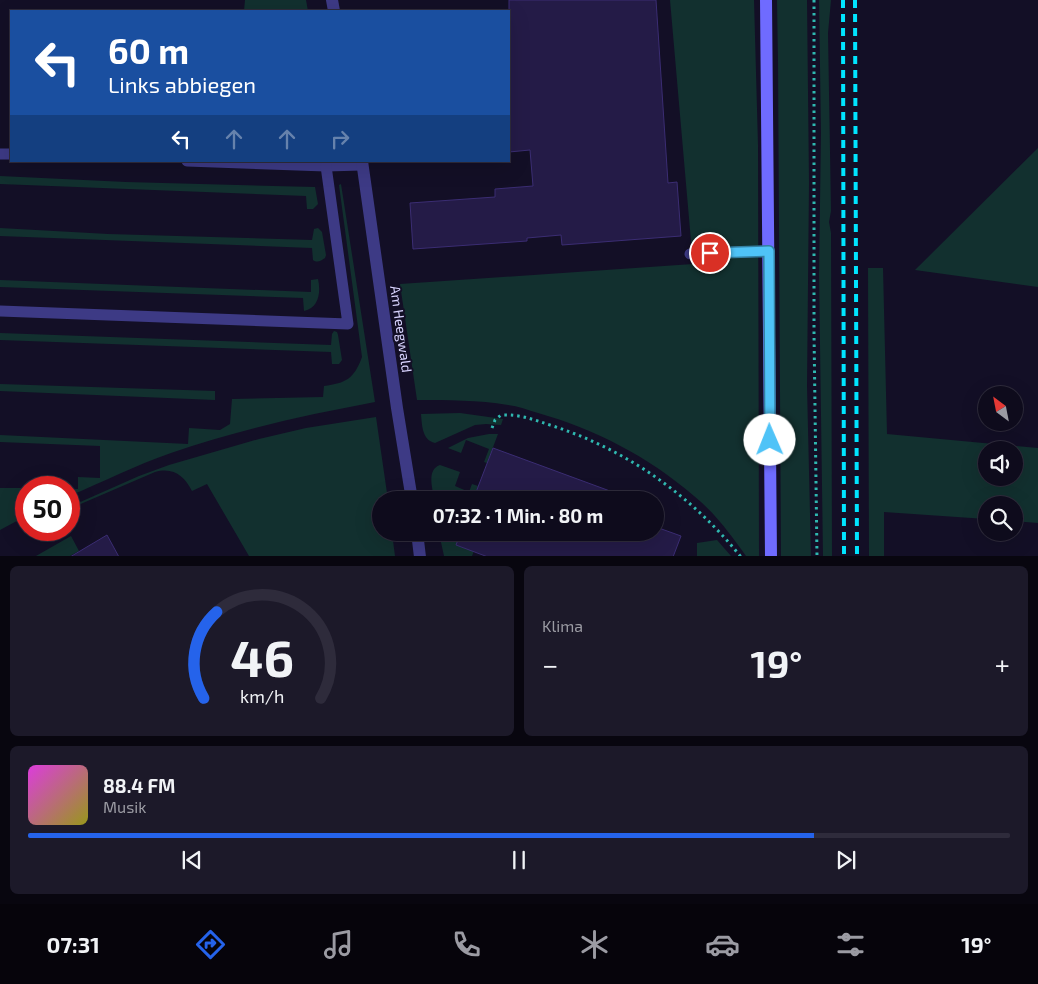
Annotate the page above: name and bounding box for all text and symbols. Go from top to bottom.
text: 60 m [108,29,189,71]
icon: left [25,30,90,95]
text: Links abbiegen [108,71,256,97]
icon: left [167,125,195,153]
icon: ahead [220,125,248,153]
icon: ahead [273,125,301,153]
icon: right [326,125,354,153]
pin [689,232,731,274]
icon: arrive [696,239,724,267]
street label: Am Heegwald [387,284,416,374]
north arrow [978,386,1022,431]
map controls [978,386,1023,541]
position arrow [743,413,795,465]
button: sound [978,441,1023,486]
speed limit sign: 50 [15,476,80,541]
button: search [978,496,1023,541]
text: 07:32 · 1 Min. · 80 m [433,504,603,527]
text: Klima [542,616,583,635]
text: 46 [230,625,294,687]
text: 19° [751,640,802,686]
text: − [542,647,558,681]
text: + [995,647,1010,681]
text: km/h [240,685,284,707]
text: 88.4 FM [103,774,175,797]
text: Musik [103,797,146,816]
icon: previous [178,846,206,874]
icon: pause [505,846,533,874]
icon: next [832,846,860,874]
icon: directions [193,927,228,962]
icon: music [321,927,356,962]
icon: phone [449,927,484,962]
icon: climate [577,927,612,962]
icon: car [705,927,740,962]
icon: filters [833,927,868,962]
text: 07:31 [47,931,100,957]
text: 19° [961,931,991,957]

